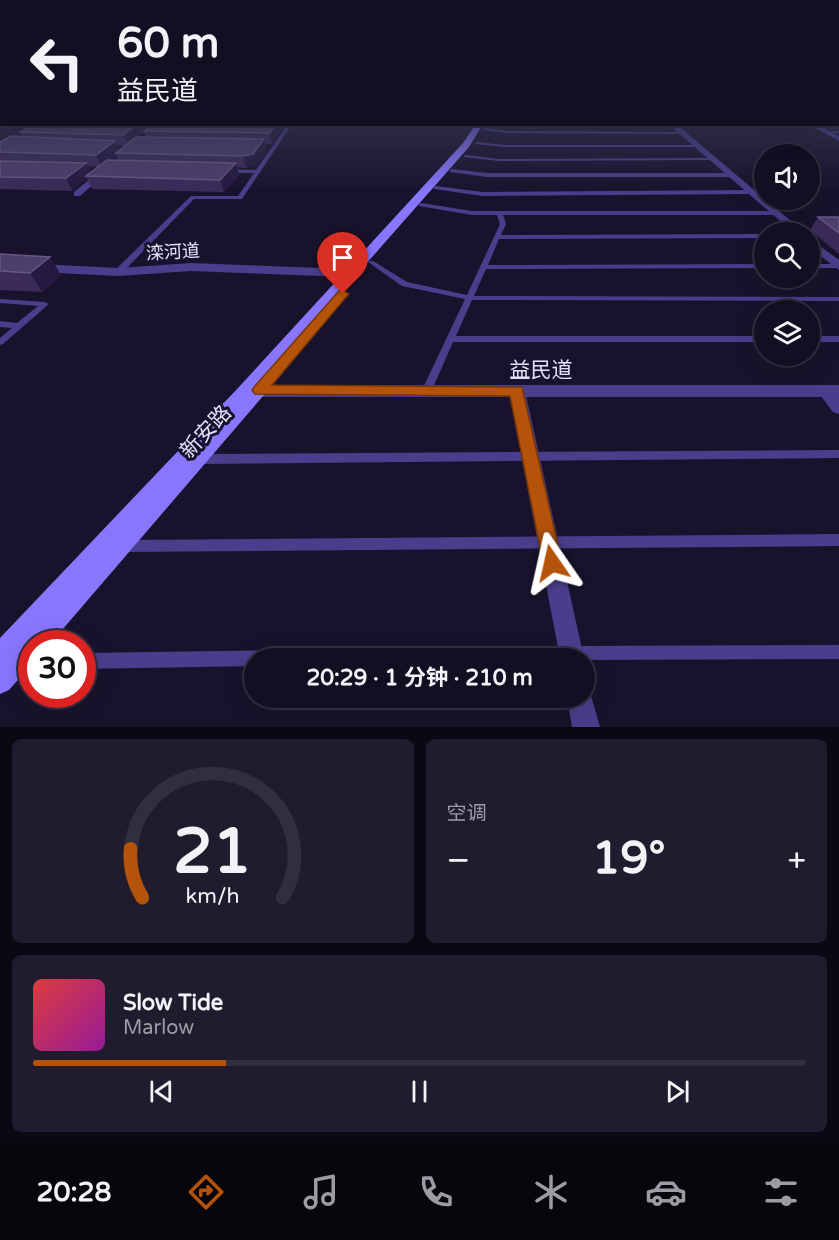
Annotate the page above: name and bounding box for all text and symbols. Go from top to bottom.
text: 60 m [117,18,219,69]
icon: left [18,24,96,102]
text: 益民道 [117,75,198,108]
map controls [754,144,820,366]
button: sound [754,144,820,210]
button: search [754,222,820,288]
pin [317,232,368,294]
street label: 滦河道 [145,240,201,264]
icon: arrive [326,241,359,274]
button: layers [754,300,820,366]
street label: 益民道 [510,358,573,383]
street label: 新安路 [175,400,237,464]
position arrow [520,531,584,595]
speed limit sign: 30 [18,630,96,708]
text: 20:29 · 1 分钟 · 210 m [306,665,533,691]
text: 空调 [447,802,487,826]
text: 21 [174,815,252,890]
text: 19° [592,832,665,886]
text: − [447,841,470,880]
text: + [787,841,806,880]
text: km/h [186,883,240,909]
text: Slow Tide [123,990,223,1016]
text: Marlow [123,1016,194,1040]
icon: previous [145,1075,178,1108]
icon: pause [403,1075,436,1108]
icon: next [661,1075,694,1108]
icon: directions [185,1171,227,1213]
icon: music [300,1171,342,1213]
icon: phone [415,1171,457,1213]
icon: climate [530,1171,572,1213]
icon: car [645,1171,687,1213]
icon: filters [760,1171,802,1213]
text: 20:28 [37,1176,111,1209]

